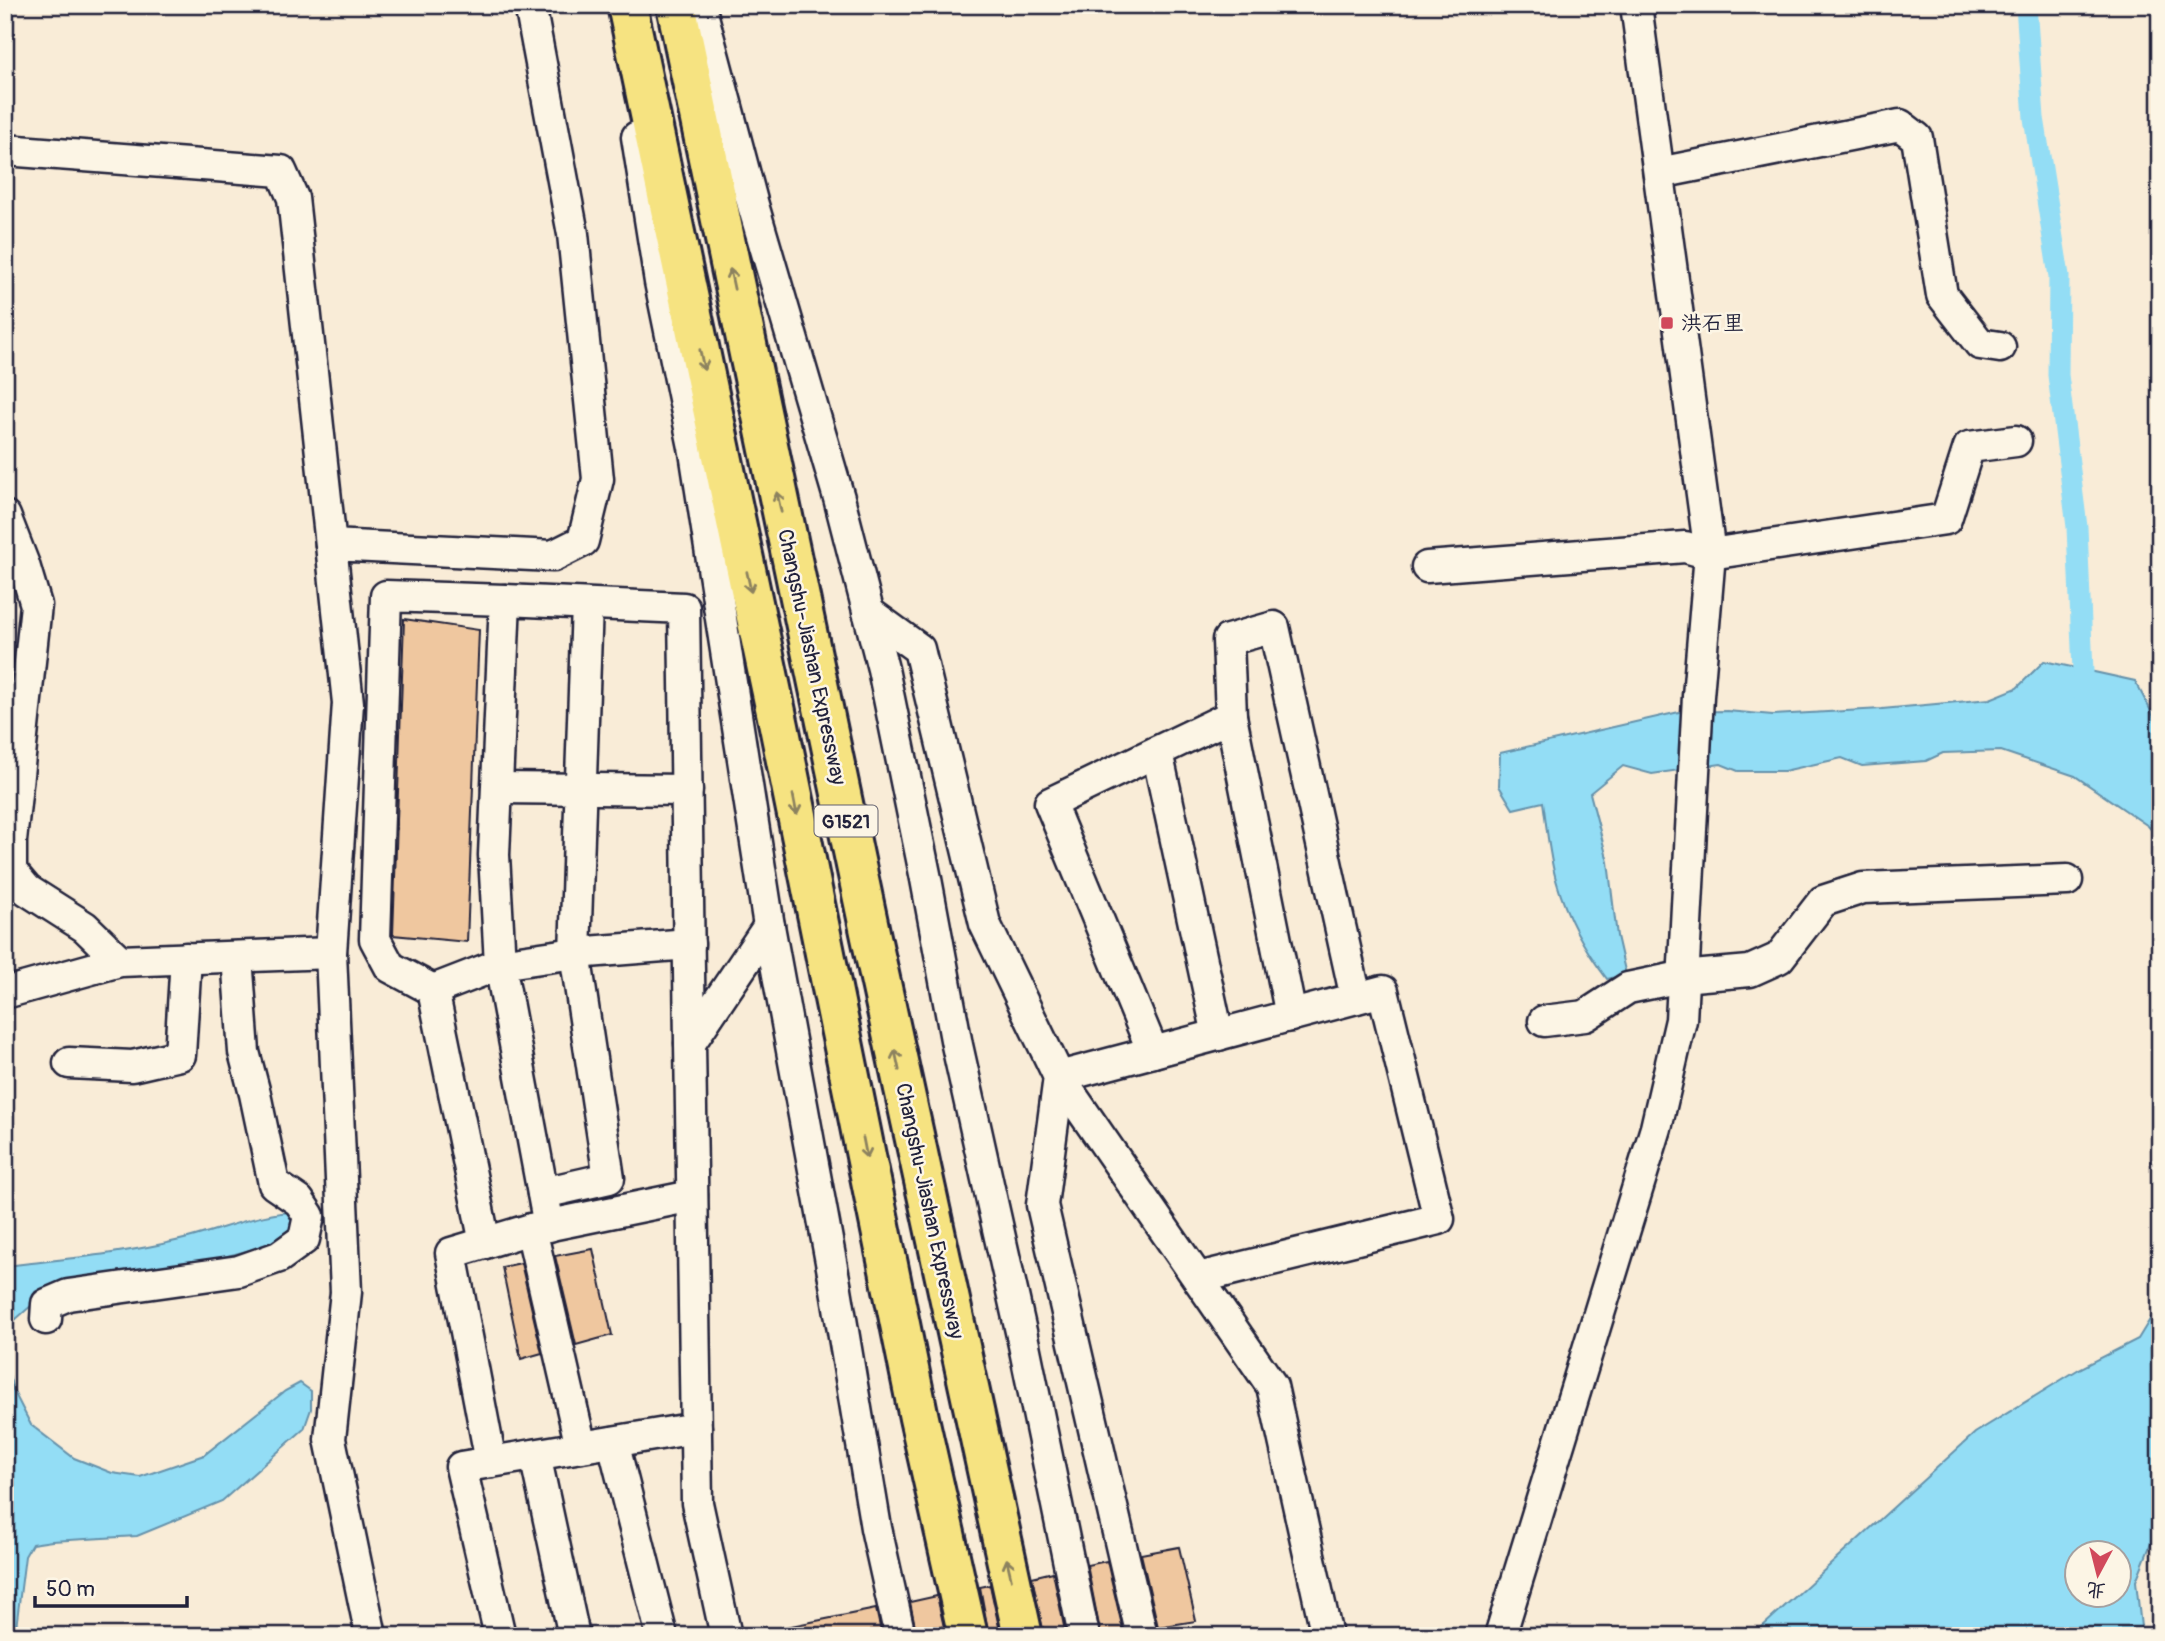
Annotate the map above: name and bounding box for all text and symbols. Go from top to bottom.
one-way arrow [725,268,738,291]
place label: 洪石里 [1681,310,1744,337]
marker: 洪石里 [1659,315,1675,331]
one-way arrow [695,348,709,371]
one-way arrow [771,491,785,514]
street label: Changshu-Jiashan Expressway [771,527,852,788]
one-way arrow [742,570,756,593]
one-way arrow [789,793,803,816]
road number: G1521 [814,806,878,836]
one-way arrow [890,1049,904,1072]
street label: Changshu-Jiashan Expressway [889,1081,970,1342]
one-way arrow [858,1136,872,1159]
north arrow [2064,1540,2134,1610]
one-way arrow [1002,1558,1015,1581]
scale bar [35,1564,187,1608]
text: 50 m [46,1576,95,1603]
text: 北 [2085,1577,2107,1603]

